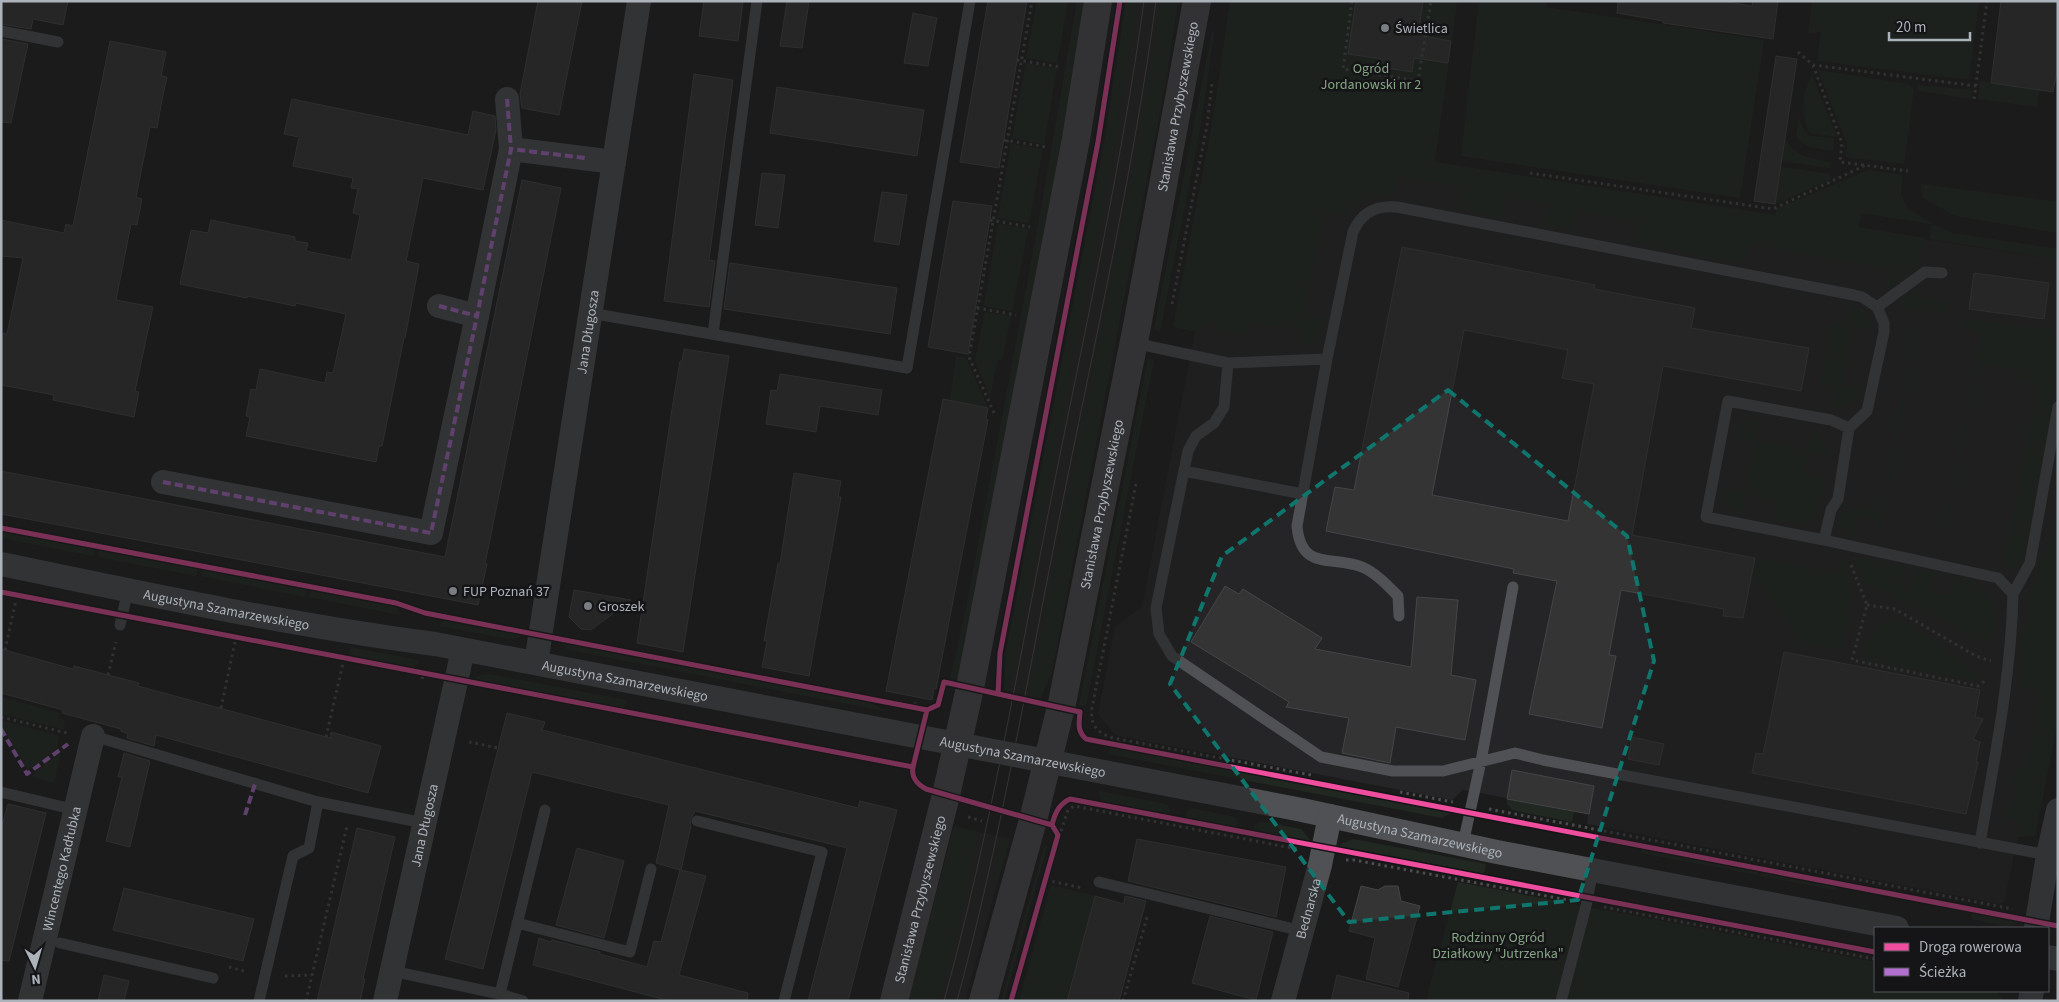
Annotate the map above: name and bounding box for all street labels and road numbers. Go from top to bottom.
street label: Stanisława Przybyszewskiego [1153,20,1204,193]
street label: Jana Długosza [572,289,605,376]
street label: Stanisława Przybyszewskiego [1076,418,1129,591]
street label: Augustyna Szamarzewskiego [142,585,311,636]
street label: Augustyna Szamarzewskiego [540,656,710,707]
street label: Augustyna Szamarzewskiego [938,732,1107,783]
street label: Jana Długosza [406,782,444,869]
street label: Wincentego Kadłubka [38,804,87,933]
street label: Augustyna Szamarzewskiego [1335,809,1504,864]
street label: Stanisława Przybyszewskiego [890,813,951,986]
street label: Bednarska [1291,876,1327,941]

